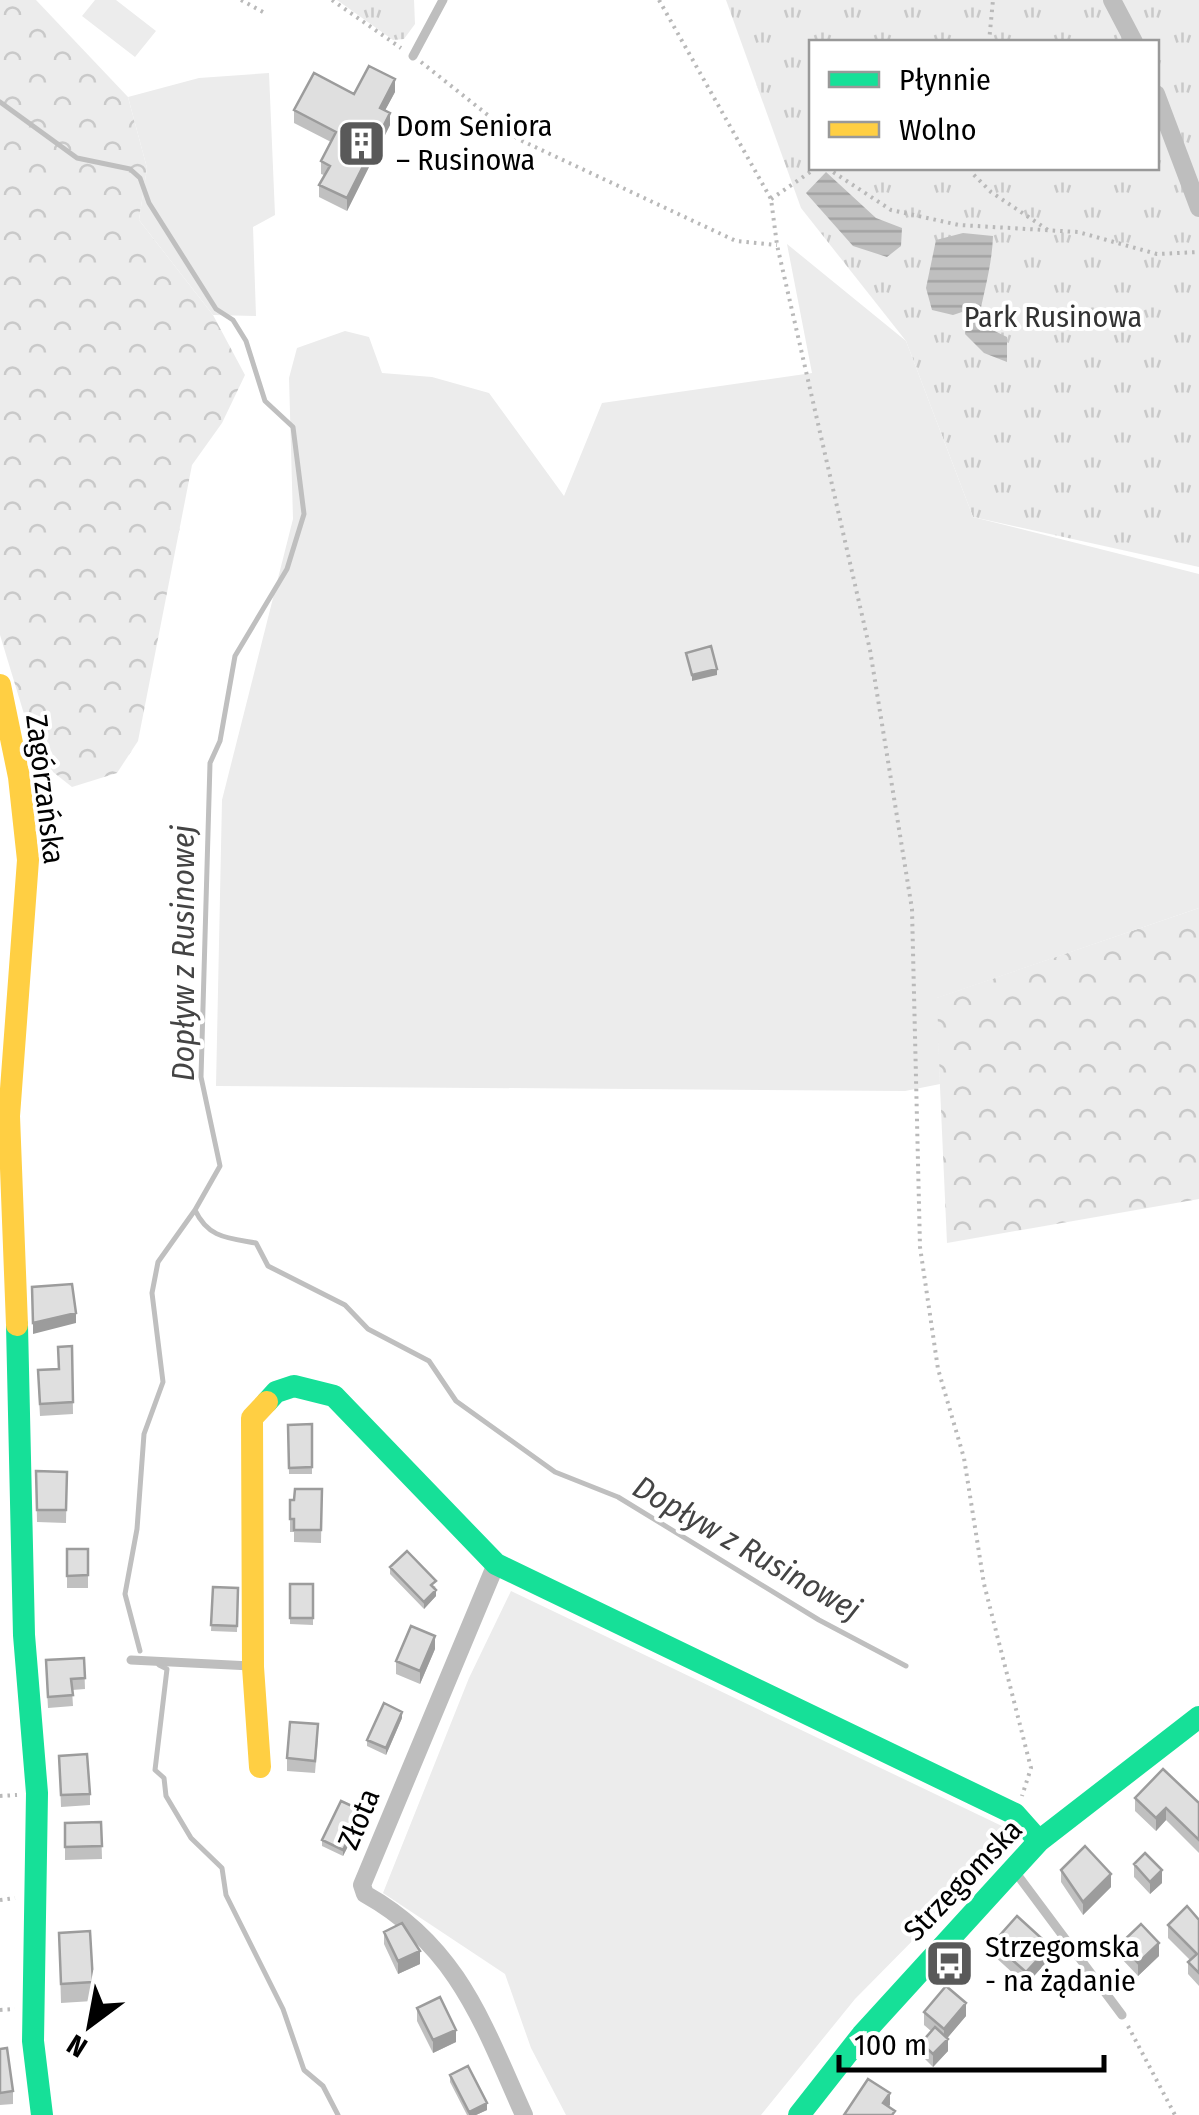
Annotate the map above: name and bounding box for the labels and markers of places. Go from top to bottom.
place label: Dom Seniora – Rusinowa [396,108,552,178]
building icon: Dom Seniora – Rusinowa [335,117,387,169]
place label: Strzegomska - na żądanie [985,1929,1140,1999]
bus stop icon: Strzegomska - na żądanie [924,1938,976,1990]

